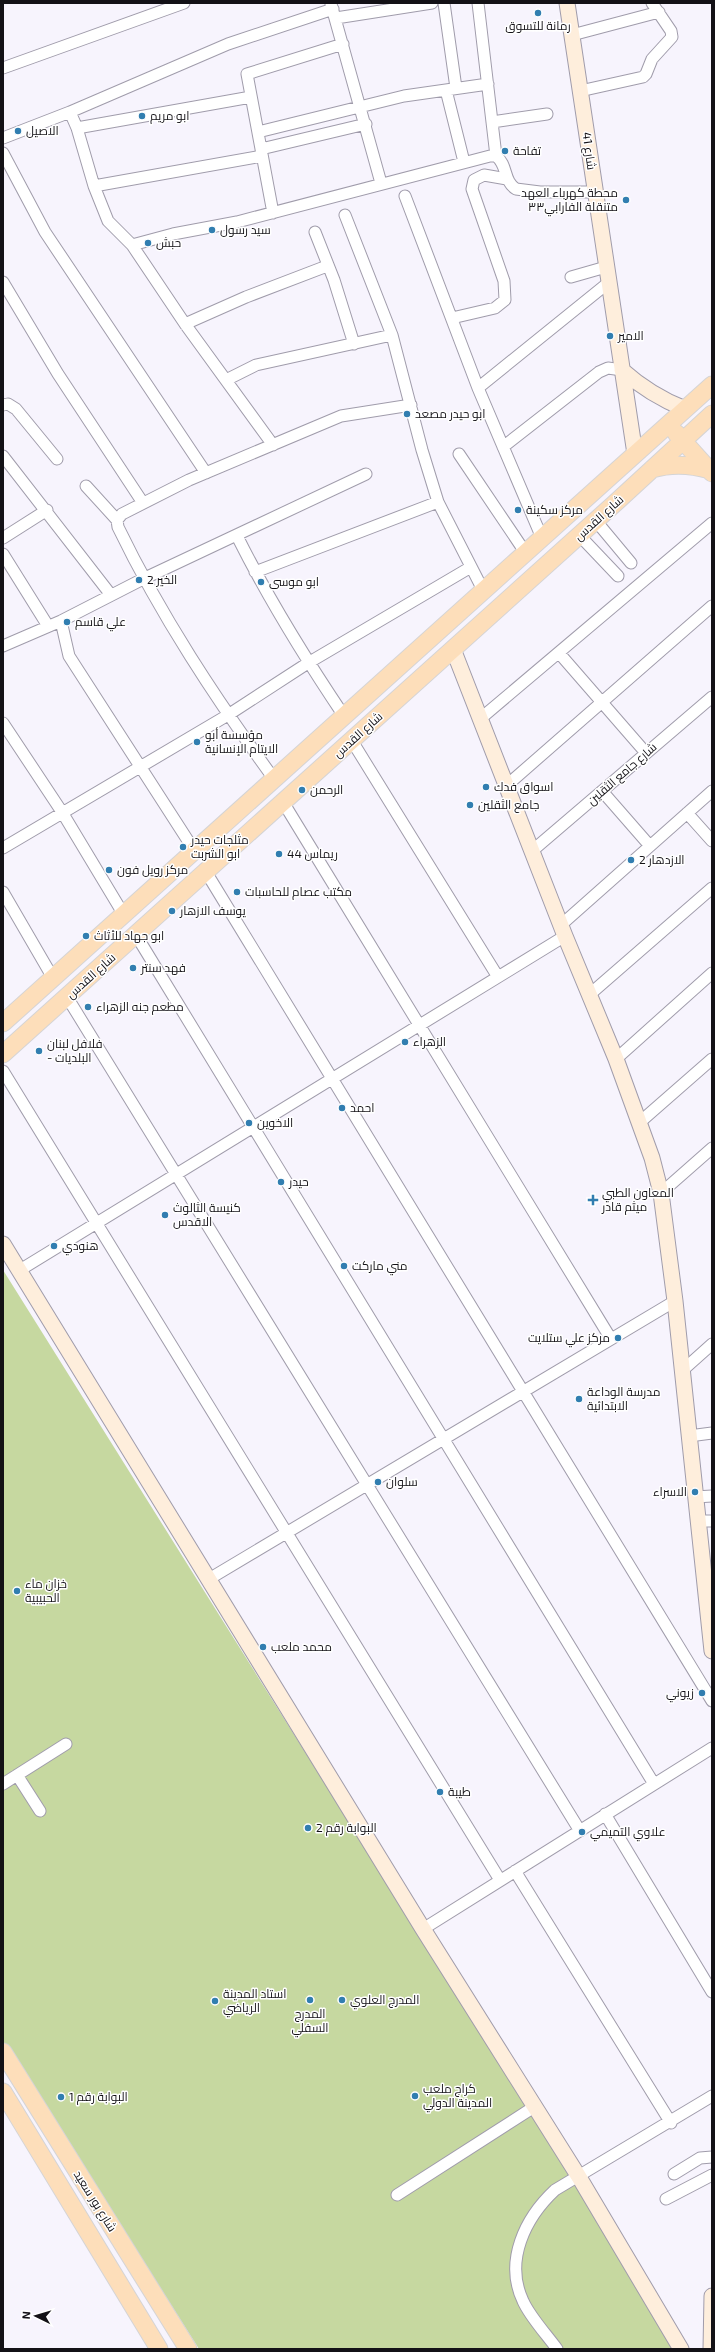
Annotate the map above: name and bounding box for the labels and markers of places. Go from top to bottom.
marker: رمانة للتسوق [533,8,543,18]
place label: رمانة للتسوق [505,18,571,33]
place label: ابو مريم [150,108,189,124]
marker: ابو مريم [137,111,147,121]
place label: الاصيل [26,123,59,138]
marker: الاصيل [13,126,23,136]
place label: تفاحة [513,143,542,157]
marker: تفاحة [500,146,510,156]
place label: محطة كهرباء العهد متنقلة الفارابي٣٣ [521,185,618,217]
marker: محطة كهرباء العهد متنقلة الفارابي٣٣ [621,195,631,205]
place label: سيد رسول [220,222,271,237]
marker: سيد رسول [207,225,217,235]
place label: حبش [156,235,181,250]
marker: حبش [143,238,153,248]
place label: الامير [617,328,644,343]
marker: الامير [605,331,615,341]
place label: ابو حيدر مصعد [415,406,485,421]
marker: ابو حيدر مصعد [402,409,412,419]
place label: مركز سكينة [526,502,583,517]
marker: مركز سكينة [513,505,523,515]
place label: الخير 2 [147,572,177,587]
place label: ابو موسى [269,574,319,589]
marker: الخير 2 [134,575,144,585]
marker: ابو موسى [256,577,266,587]
place label: علي قاسم [75,614,126,632]
marker: علي قاسم [62,617,72,627]
place label: مؤسسة أبو الايتام الإنسانية [205,727,278,757]
marker: مؤسسة أبو الايتام الإنسانية [192,737,202,747]
place label: اسواق فدك [494,779,553,794]
place label: الرحمن [310,782,343,797]
marker: اسواق فدك [481,782,491,792]
marker: الرحمن [297,785,307,795]
place label: جامع الثقلين [478,797,539,813]
marker: جامع الثقلين [465,800,475,810]
place label: مثلجات حيدر ابو الشربت [190,832,249,861]
marker: مثلجات حيدر ابو الشربت [178,842,188,852]
place label: ريماس 44 [287,846,338,861]
marker: ريماس 44 [274,849,284,859]
place label: الازدهار 2 [639,852,685,867]
marker: الازدهار 2 [626,855,636,865]
place label: مركز رويل فون [117,862,188,877]
marker: مركز رويل فون [104,865,114,875]
place label: مكتب عصام للحاسبات [245,884,352,900]
marker: مكتب عصام للحاسبات [232,887,242,897]
place label: يوسف الازهار [179,903,247,918]
marker: يوسف الازهار [167,906,177,916]
place label: ابو جهاد للأثاث [94,928,164,943]
marker: ابو جهاد للأثاث [81,931,91,941]
place label: فهد سنتر [140,960,186,975]
marker: فهد سنتر [128,963,138,973]
place label: مطعم جنه الزهراء [96,999,184,1015]
marker: مطعم جنه الزهراء [83,1002,93,1012]
place label: الزهراء [413,1034,446,1049]
place label: فلافل لبنان - البلديات [47,1036,103,1065]
marker: الزهراء [400,1037,410,1047]
marker: فلافل لبنان - البلديات [34,1046,44,1056]
place label: احمد [350,1100,374,1114]
marker: احمد [337,1103,347,1113]
place label: الاخوين [257,1115,293,1130]
marker: الاخوين [244,1118,254,1128]
place label: حيدر [288,1174,309,1189]
marker: حيدر [276,1177,286,1187]
place label: المعاون الطبي ميثم قادر [601,1185,674,1215]
marker: المعاون الطبي ميثم قادر [587,1194,599,1206]
place label: كنيسة الثالوث الاقدس [173,1200,241,1229]
marker: كنيسة الثالوث الاقدس [160,1210,170,1220]
place label: هنودي [62,1238,99,1256]
marker: هنودي [49,1241,59,1251]
place label: مني ماركت [352,1258,407,1276]
marker: مني ماركت [339,1261,349,1271]
place label: مركز علي ستلايت [528,1330,610,1348]
marker: مركز علي ستلايت [613,1333,623,1343]
place label: مدرسة الوداعة الابتدائية [587,1384,660,1413]
marker: مدرسة الوداعة الابتدائية [574,1394,584,1404]
place label: سلوان [386,1474,418,1489]
marker: سلوان [373,1477,383,1487]
place label: الاسراء [653,1484,687,1499]
marker: الاسراء [690,1487,700,1497]
place label: خزان ماء الحبيبية [25,1576,67,1605]
marker: خزان ماء الحبيبية [12,1586,22,1596]
place label: محمد ملعب [271,1639,332,1654]
marker: محمد ملعب [258,1642,268,1652]
place label: زيوني [666,1685,694,1703]
marker: زيوني [697,1688,707,1698]
place label: طيبة [448,1784,471,1799]
marker: طيبة [435,1787,445,1797]
place label: البوابة رقم 2 [316,1820,377,1836]
marker: البوابة رقم 2 [303,1823,313,1833]
place label: علاوي التميمي [590,1824,666,1842]
marker: علاوي التميمي [577,1827,587,1837]
place label: استاد المدينة الرياضي [223,1986,286,2018]
place label: المدرج العلوي [350,1992,419,2010]
marker: المدرج السفلي [305,1995,315,2005]
marker: المدرج العلوي [337,1995,347,2005]
marker: استاد المدينة الرياضي [210,1996,220,2006]
place label: المدرج السفلي [291,2006,329,2038]
place label: كراج ملعب المدينة الدولي [423,2081,492,2113]
place label: البوابة رقم 1 [69,2089,128,2105]
marker: كراج ملعب المدينة الدولي [410,2091,420,2101]
marker: البوابة رقم 1 [56,2092,66,2102]

